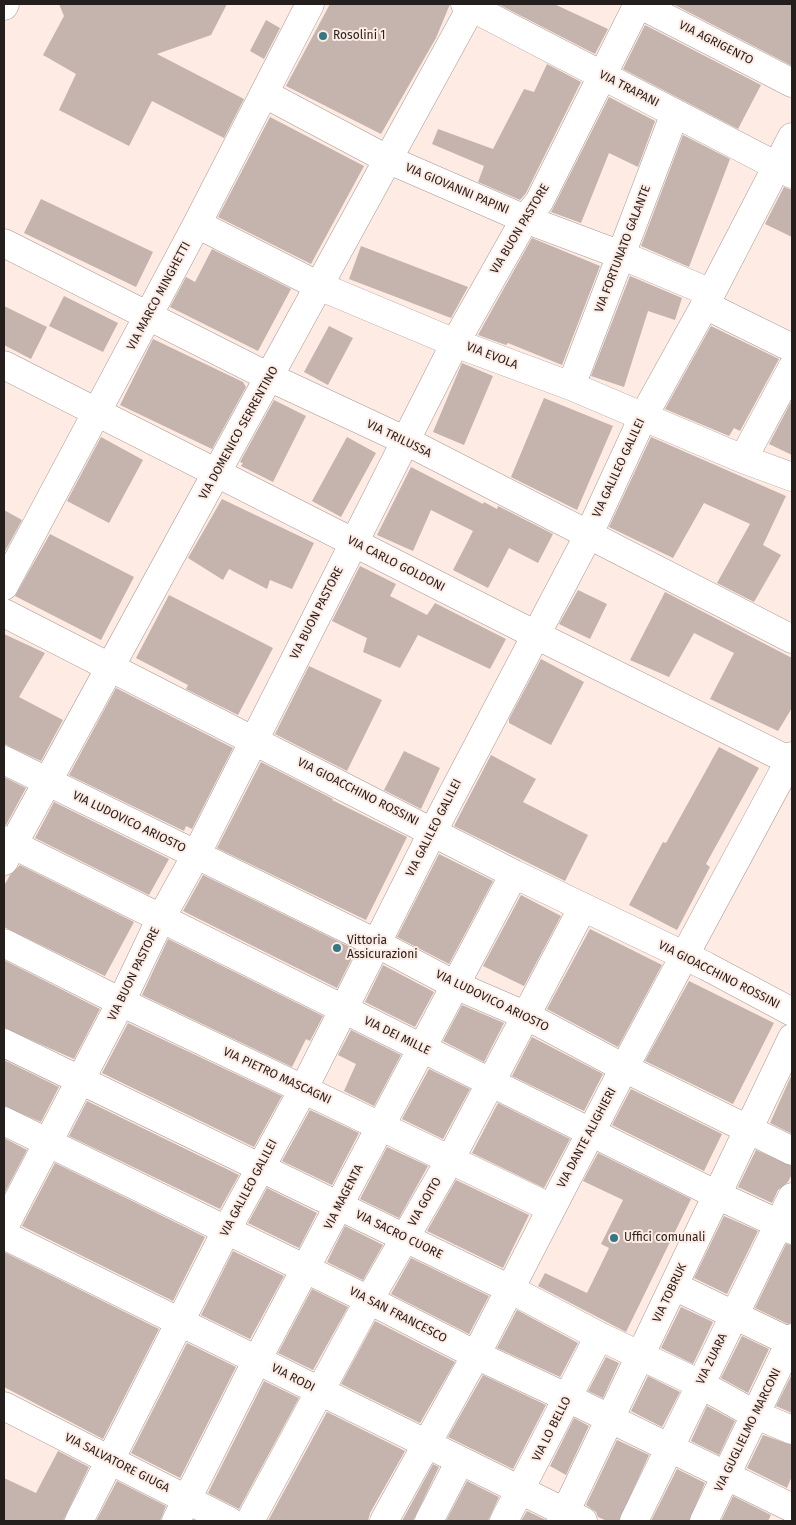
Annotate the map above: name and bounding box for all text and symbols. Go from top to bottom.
street label: VIA AGRIGENTO [676,18,756,68]
place label: Rosolini 1 [333,29,385,43]
marker: Rosolini 1 [317,30,329,42]
street label: VIA TRAPANI [597,68,661,110]
street label: VIA GIOVANNI PAPINI [403,161,511,217]
street label: VIA BUON PASTORE [487,181,553,277]
street label: VIA FORTUNATO GALANTE [592,183,654,315]
street label: VIA MARCO MINGHETTI [124,239,194,353]
street label: VIA EVOLA [464,340,520,372]
street label: VIA DOMENICO SERRENTINO [196,364,282,502]
street label: VIA GALILEO GALILEI [590,416,648,520]
street label: VIA TRILUSSA [364,417,434,461]
street label: VIA CARLO GOLDONI [345,533,447,595]
street label: VIA BUON PASTORE [287,564,347,662]
street label: VIA GIOACCHINO ROSSINI [295,755,421,829]
street label: VIA GALILEO GALILEI [403,777,465,879]
street label: VIA LUDOVICO ARIOSTO [70,788,188,856]
street label: VIA BUON PASTORE [105,925,163,1023]
place label: Vittoria Assicurazioni [347,934,418,962]
street label: VIA GIOACCHINO ROSSINI [656,938,782,1012]
marker: Vittoria Assicurazioni [331,942,343,954]
street label: VIA LUDOVICO ARIOSTO [433,967,551,1035]
street label: VIA DEI MILLE [361,1014,433,1058]
street label: VIA PIETRO MASCAGNI [221,1045,333,1107]
street label: VIA DANTE ALIGHIERI [554,1085,620,1191]
street label: VIA GALILEO GALILEI [217,1137,281,1239]
street label: VIA MAGENTA [321,1162,367,1232]
street label: VIA GOITO [405,1175,445,1229]
street label: VIA SACRO CUORE [353,1208,445,1262]
place label: Uffici comunali [624,1231,705,1245]
marker: Uffici comunali [608,1232,620,1244]
street label: VIA TOBRUK [650,1261,690,1325]
street label: VIA SAN FRANCESCO [347,1284,449,1346]
street label: VIA ZUARA [693,1331,731,1387]
street label: VIA RODI [269,1361,317,1395]
street label: VIA GUGLIELMO MARCONI [712,1366,784,1494]
street label: VIA LO BELLO [530,1394,574,1464]
street label: VIA SALVATORE GIUGA [62,1430,172,1496]

